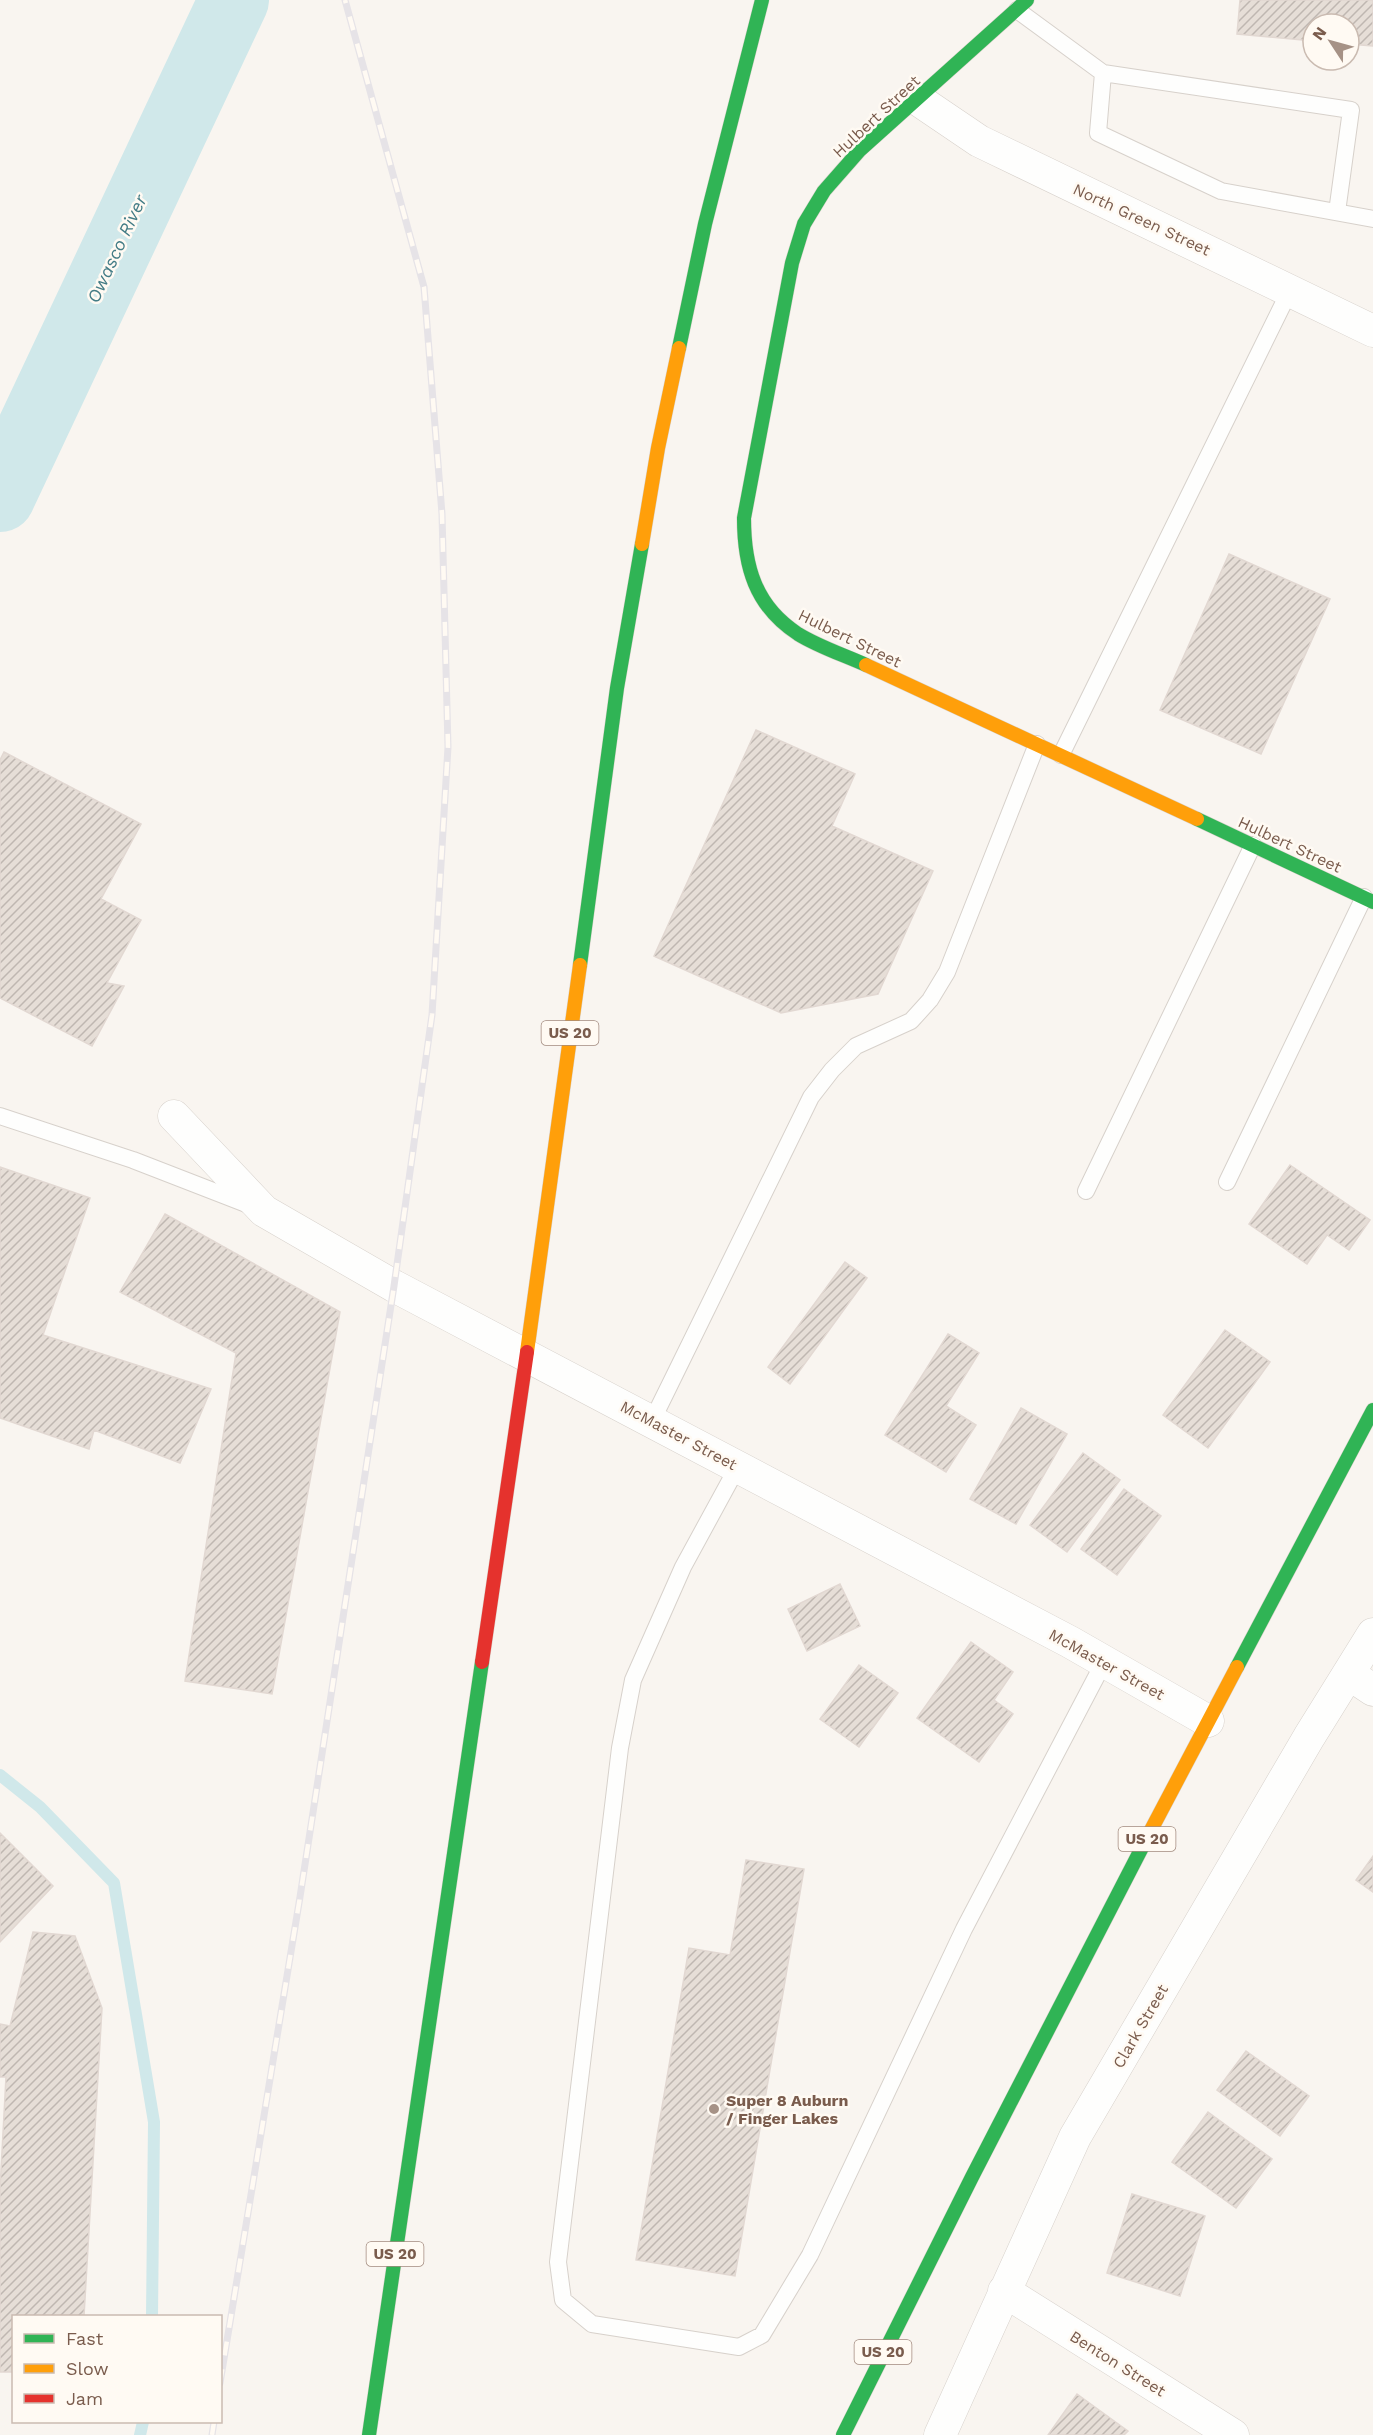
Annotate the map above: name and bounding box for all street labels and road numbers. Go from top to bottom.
street label: Hulbert Street [829,71,924,162]
street label: North Green Street [1070,179,1214,260]
street label: Hulbert Street [795,605,905,672]
street label: Hulbert Street [1235,812,1345,877]
road number: US 20 [542,1021,598,1045]
street label: McMaster Street [617,1397,741,1474]
street label: McMaster Street [1046,1625,1168,1704]
road number: US 20 [1118,1827,1176,1851]
street label: Clark Street [1109,1981,1172,2072]
road number: US 20 [366,2242,424,2266]
street label: Benton Street [1066,2326,1169,2401]
road number: US 20 [854,2340,912,2364]

